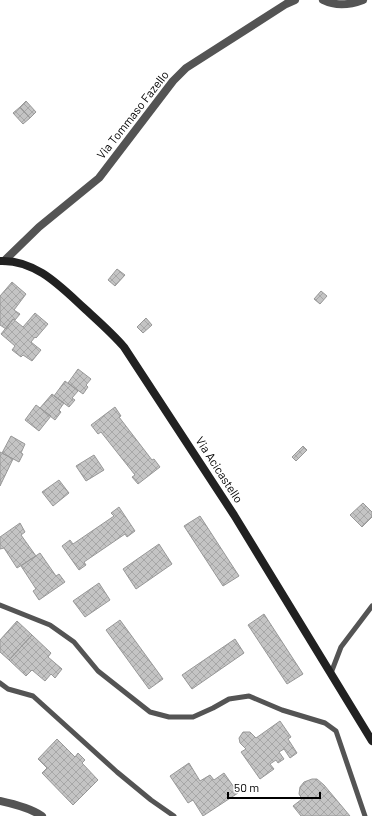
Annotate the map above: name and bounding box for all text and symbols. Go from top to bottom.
street label: Via Tommaso Fazello [93,67,171,161]
street label: Via Acicastello [193,434,246,505]
scale bar [228,774,320,800]
text: 50 m [234,780,259,794]

